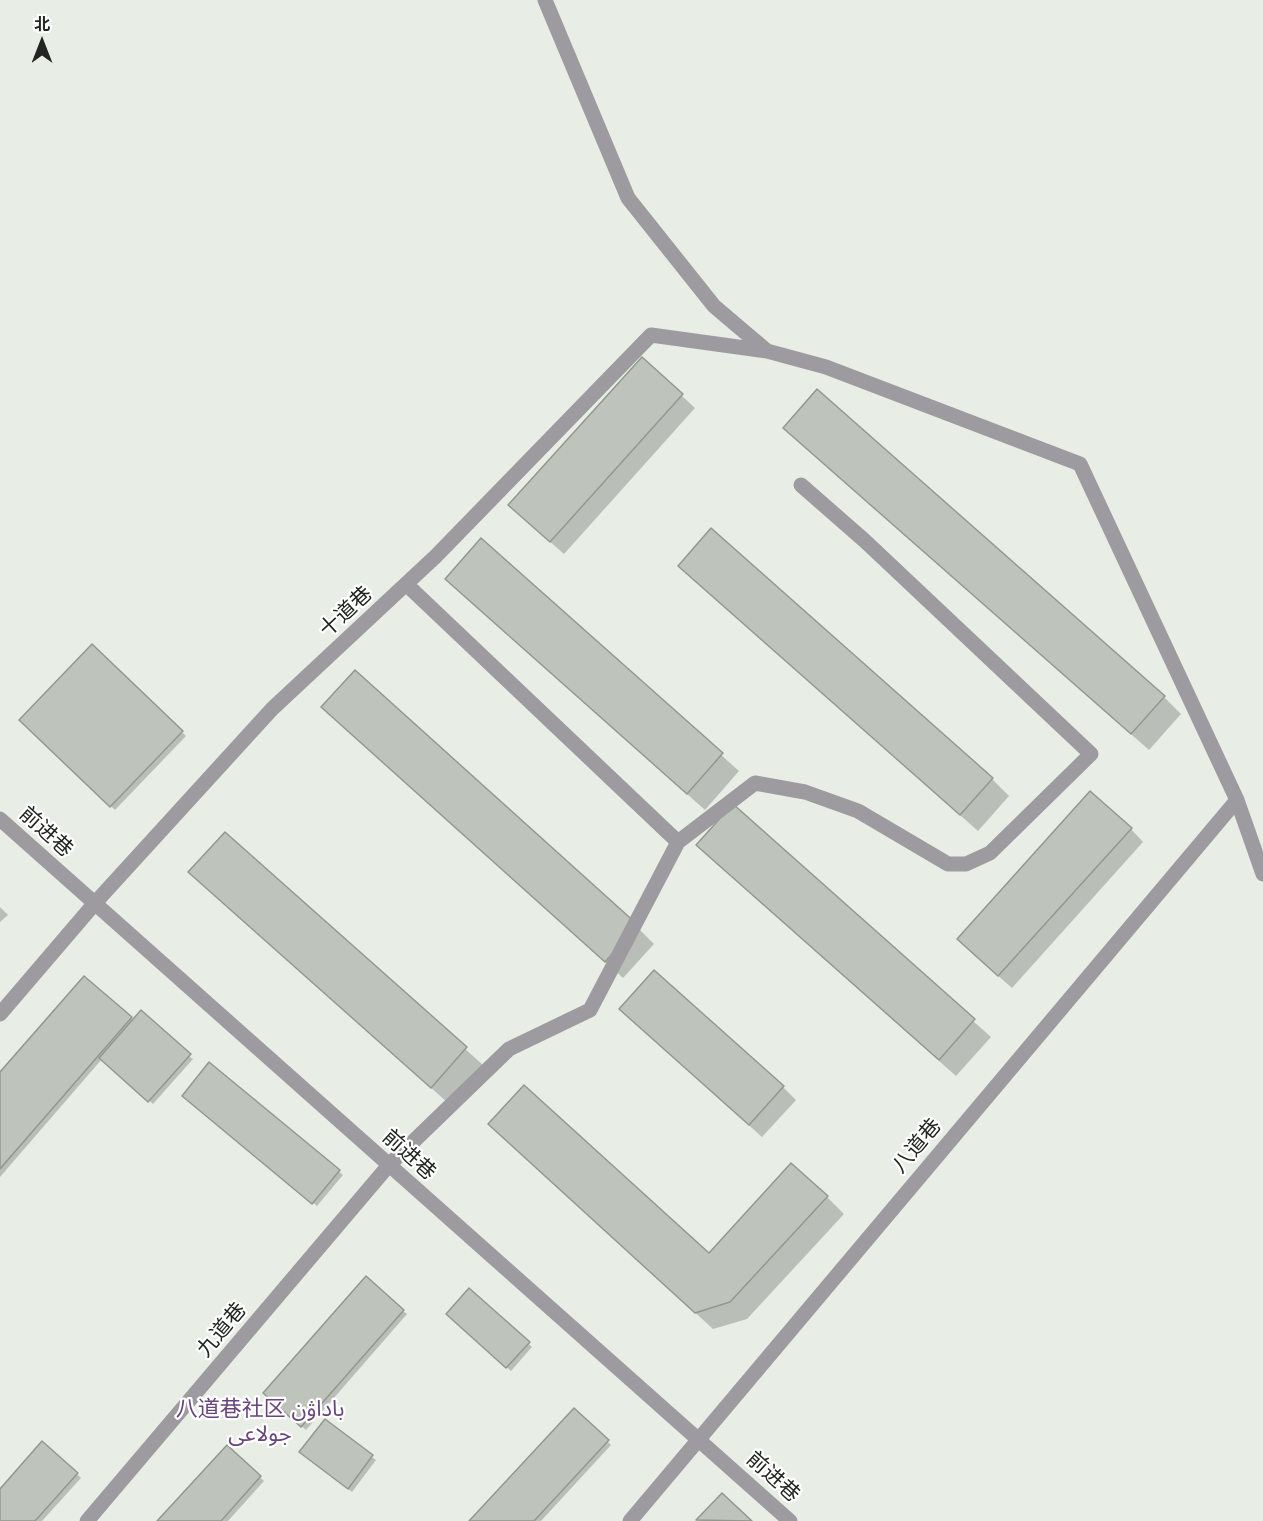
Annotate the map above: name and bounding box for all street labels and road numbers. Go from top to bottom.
street label: 十道巷 [314,581,378,643]
street label: 前进巷 [14,802,78,862]
street label: 八道巷 [887,1114,947,1178]
street label: 前进巷 [377,1125,441,1185]
street label: 九道巷 [192,1298,252,1362]
street label: 前进巷 [741,1447,805,1507]

